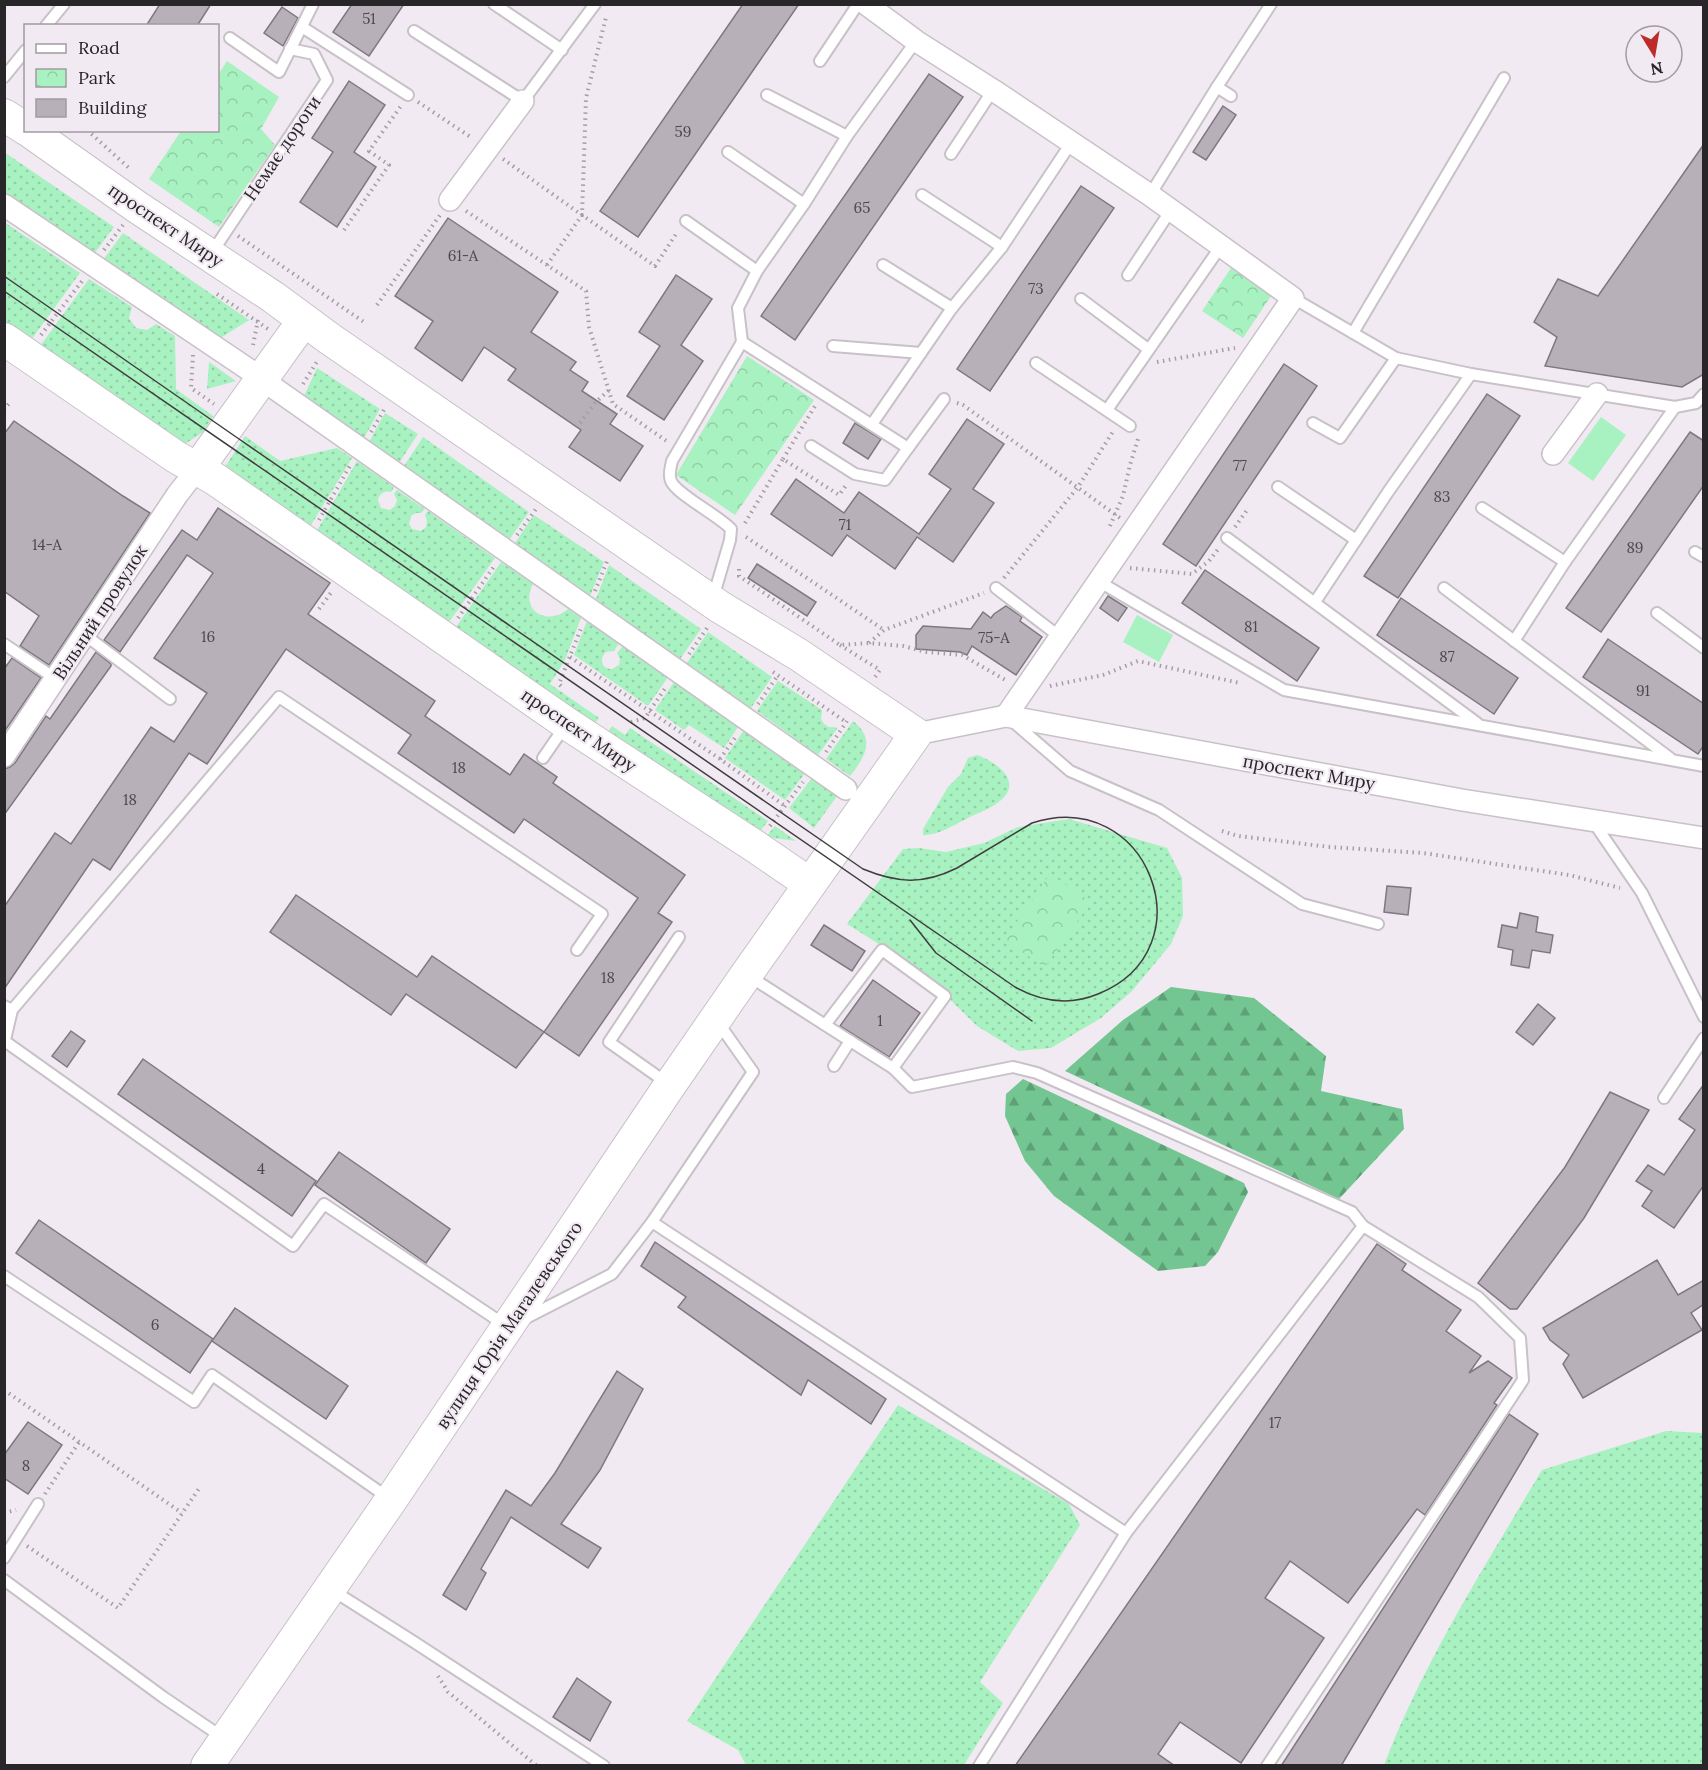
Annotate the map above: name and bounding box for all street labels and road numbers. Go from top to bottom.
street label: Немає дороги [238,91,326,205]
street label: проспект Миру [104,178,228,272]
street label: Вільний провулок [48,540,152,684]
street label: проспект Миру [517,683,641,777]
street label: проспект Миру [1241,749,1377,795]
street label: вулиця Юрія Магалевського [431,1217,587,1433]

